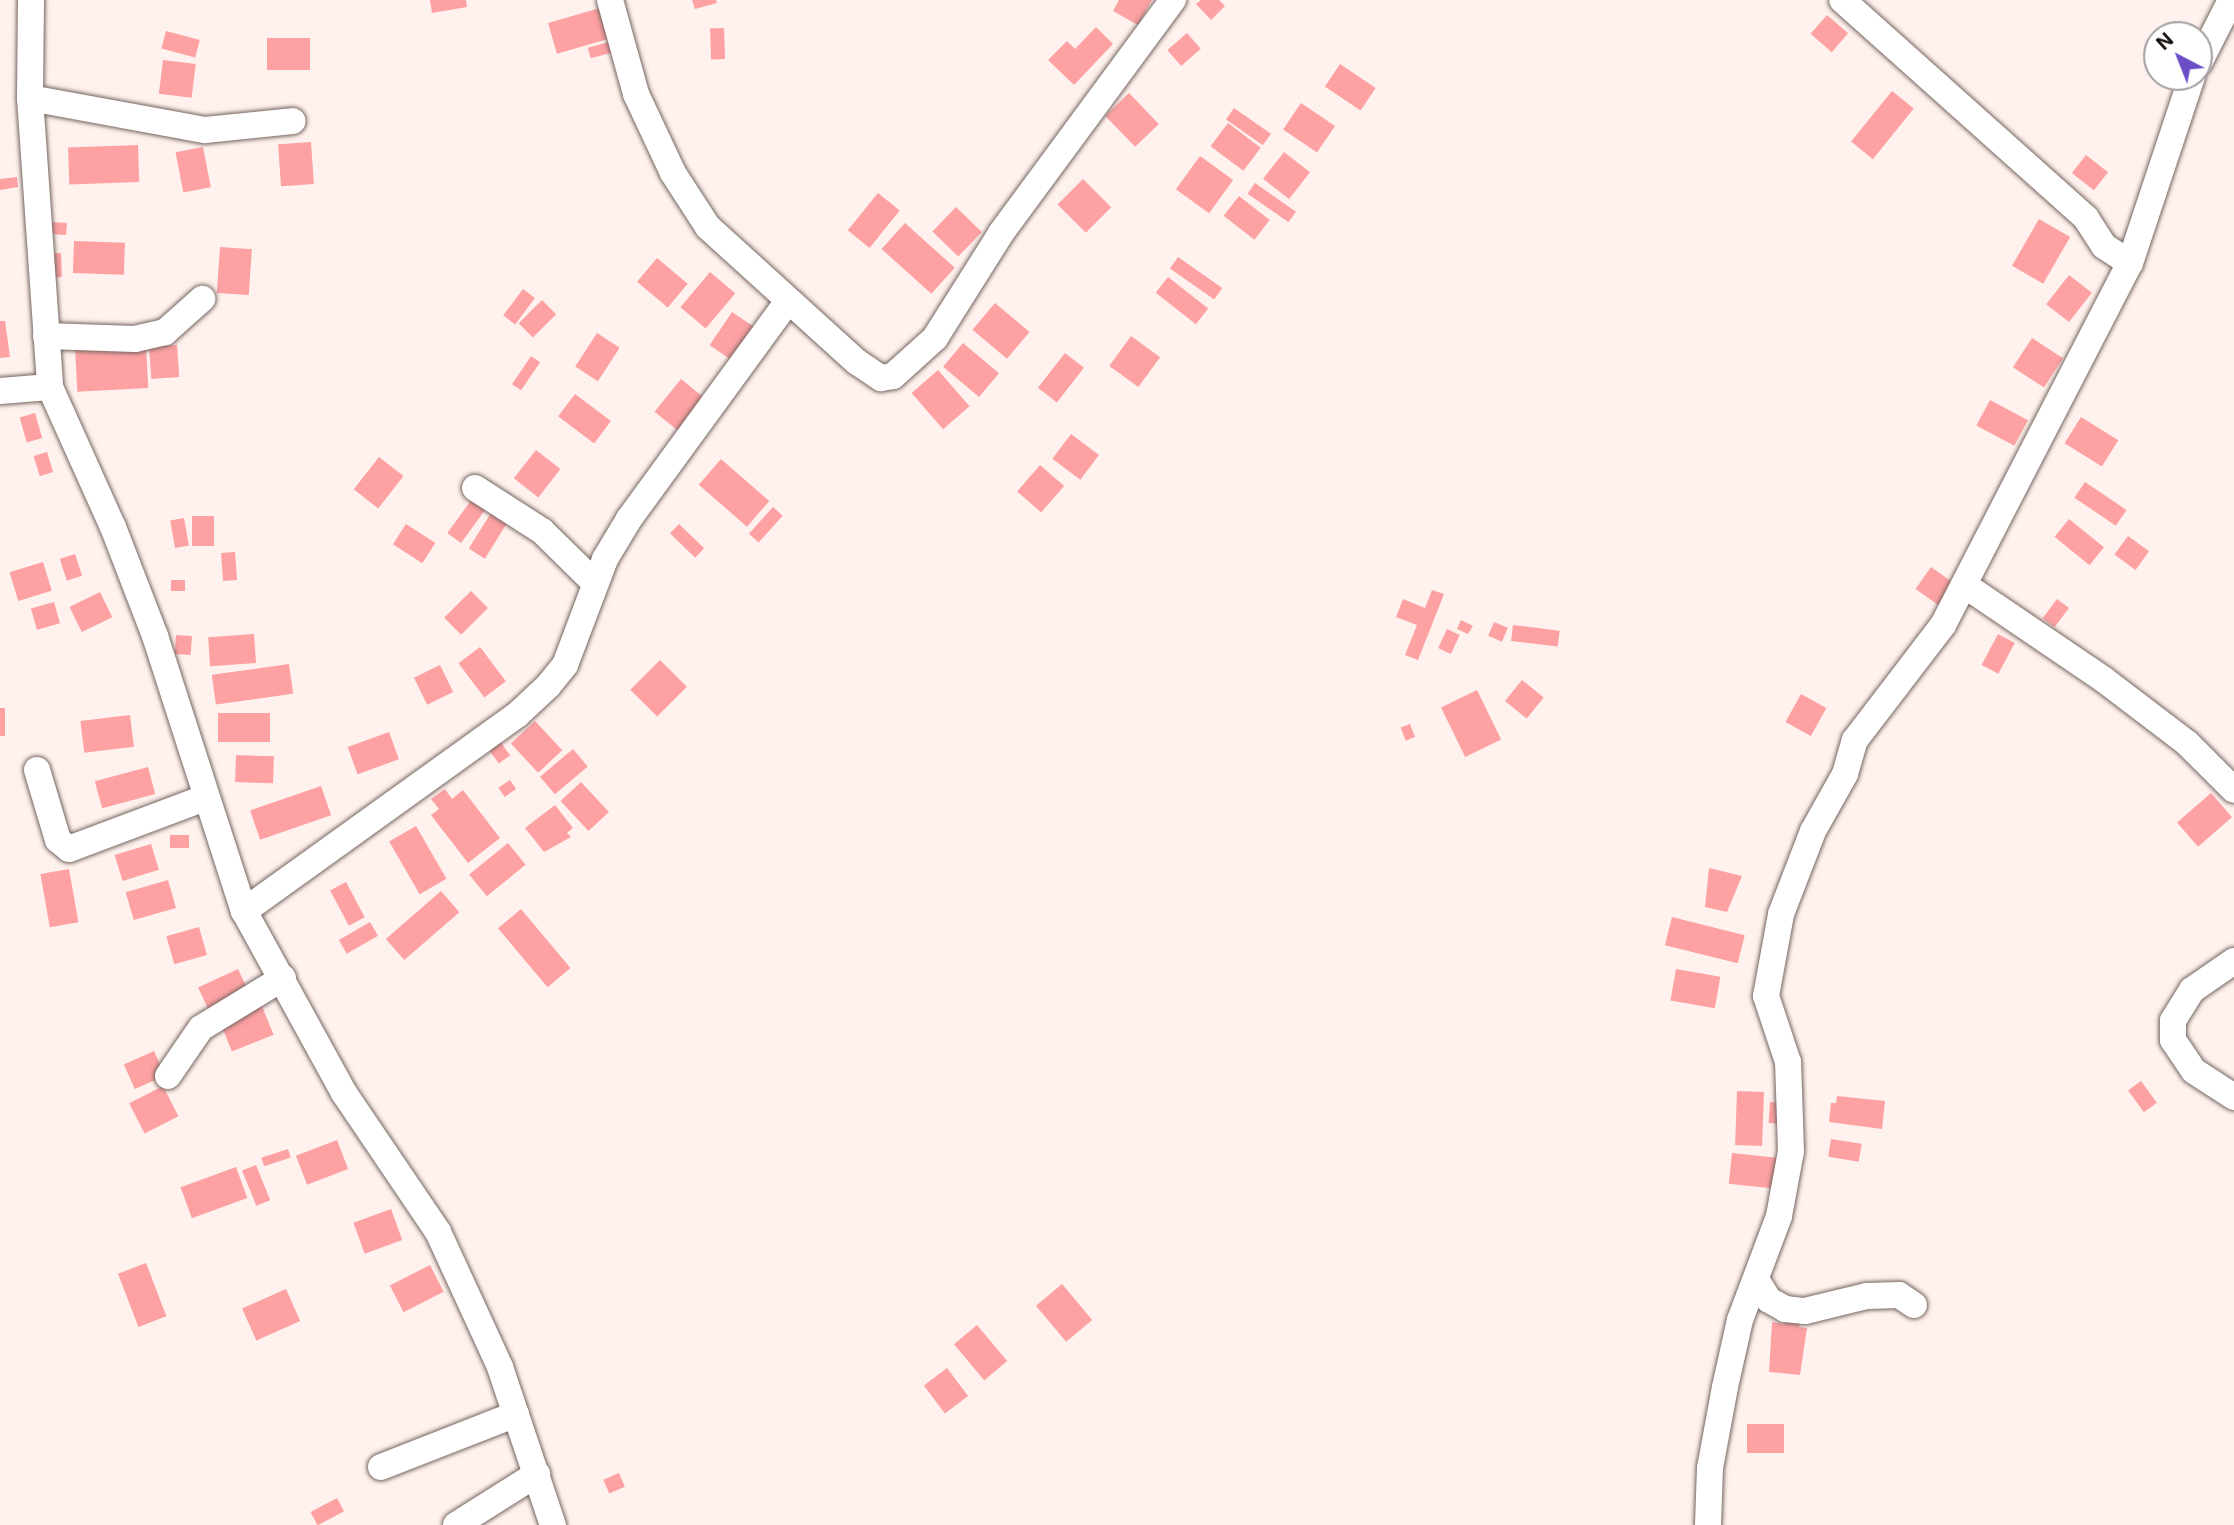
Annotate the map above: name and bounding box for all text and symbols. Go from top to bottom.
north arrow [2143,21,2213,91]
text: N [2152,28,2178,55]

